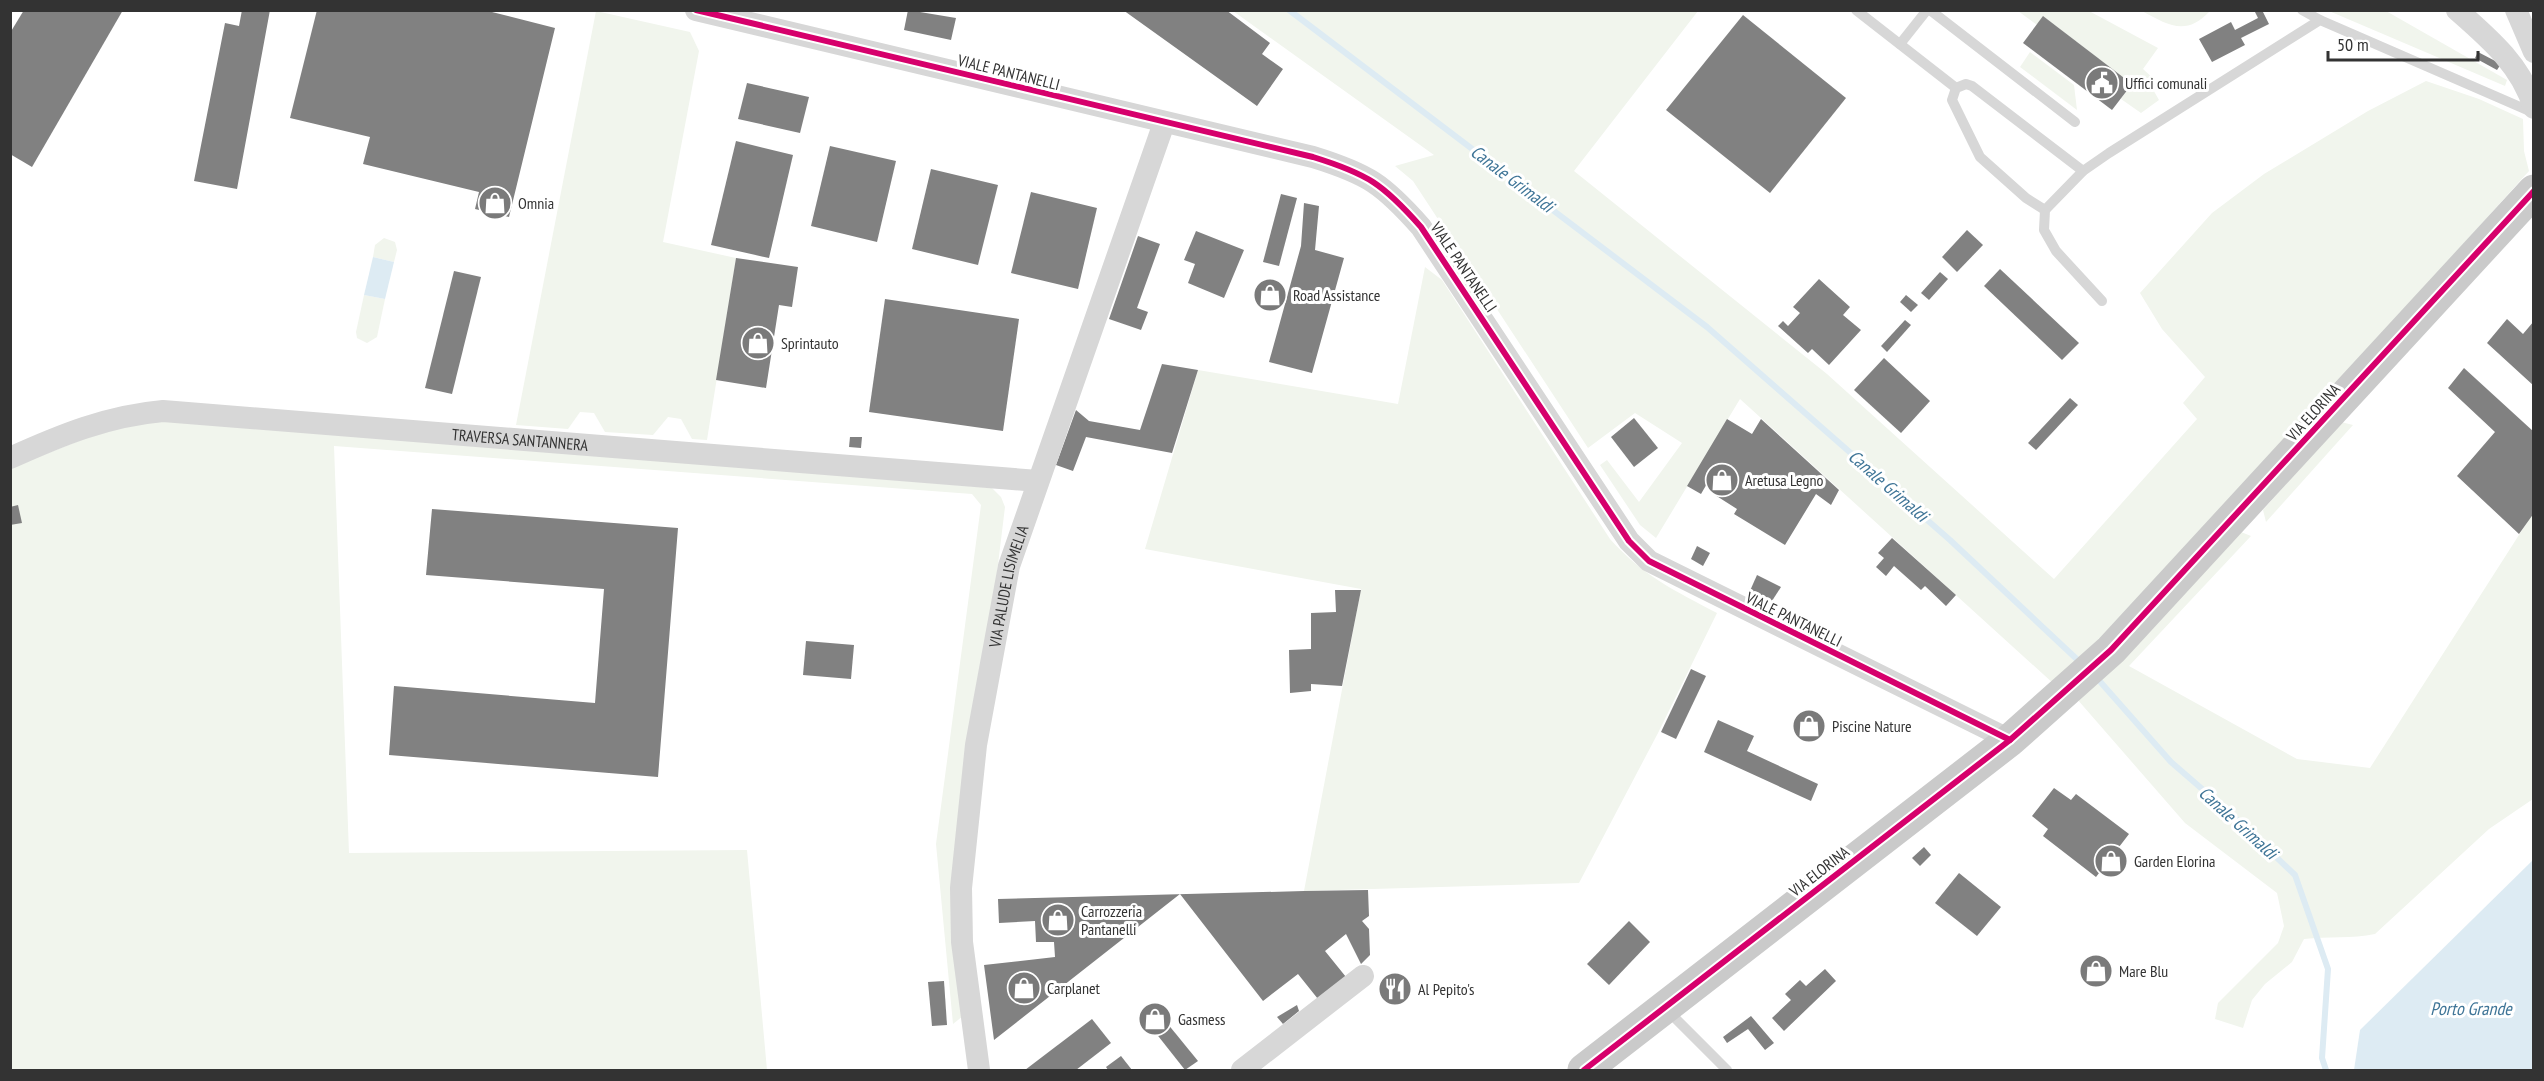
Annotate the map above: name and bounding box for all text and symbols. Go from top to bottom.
scale bar [2328,24,2478,62]
text: 50 m [2337,33,2369,56]
street label: VIALE PANTANELLI [955,49,1062,94]
public building icon: Uffici comunali [2084,65,2120,101]
place label: Uffici comunali [2125,73,2207,93]
water label: Canale Grimaldi [1466,140,1560,219]
shop icon: Omnia [477,185,513,221]
place label: Omnia [518,193,554,213]
street label: VIALE PANTANELLI [1426,217,1501,316]
shop icon: Road Assistance [1252,277,1288,313]
place label: Road Assistance [1293,285,1380,305]
shop icon: Sprintauto [740,325,776,361]
place label: Sprintauto [781,333,839,353]
street label: VIA ELORINA [2281,379,2344,446]
street label: TRAVERSA SANTANNERA [451,424,589,455]
water label: Canale Grimaldi [1844,445,1935,528]
shop icon: Aretusa Legno [1704,462,1740,498]
place label: Aretusa Legno [1745,470,1823,490]
street label: VIA PALUDE LISIMELIA [984,522,1033,650]
street label: VIALE PANTANELLI [1742,587,1845,651]
shop icon: Piscine Nature [1791,708,1827,744]
place label: Piscine Nature [1832,716,1912,736]
water label: Canale Grimaldi [2194,781,2284,865]
street label: VIA ELORINA [1784,841,1853,901]
shop icon: Garden Elorina [2093,843,2129,879]
place label: Garden Elorina [2134,851,2215,871]
place label: Carrozzeria Pantanelli [1081,901,1142,939]
shop icon: Carrozzeria Pantanelli [1040,902,1076,938]
shop icon: Mare Blu [2078,953,2114,989]
place label: Mare Blu [2119,961,2168,981]
shop icon: Carplanet [1006,970,1042,1006]
restaurant icon: Al Pepito's [1377,971,1413,1007]
place label: Carplanet [1047,978,1101,998]
place label: Al Pepito's [1418,979,1474,999]
water label: Porto Grande [2430,997,2513,1020]
shop icon: Gasmess [1137,1001,1173,1037]
place label: Gasmess [1178,1009,1226,1029]

